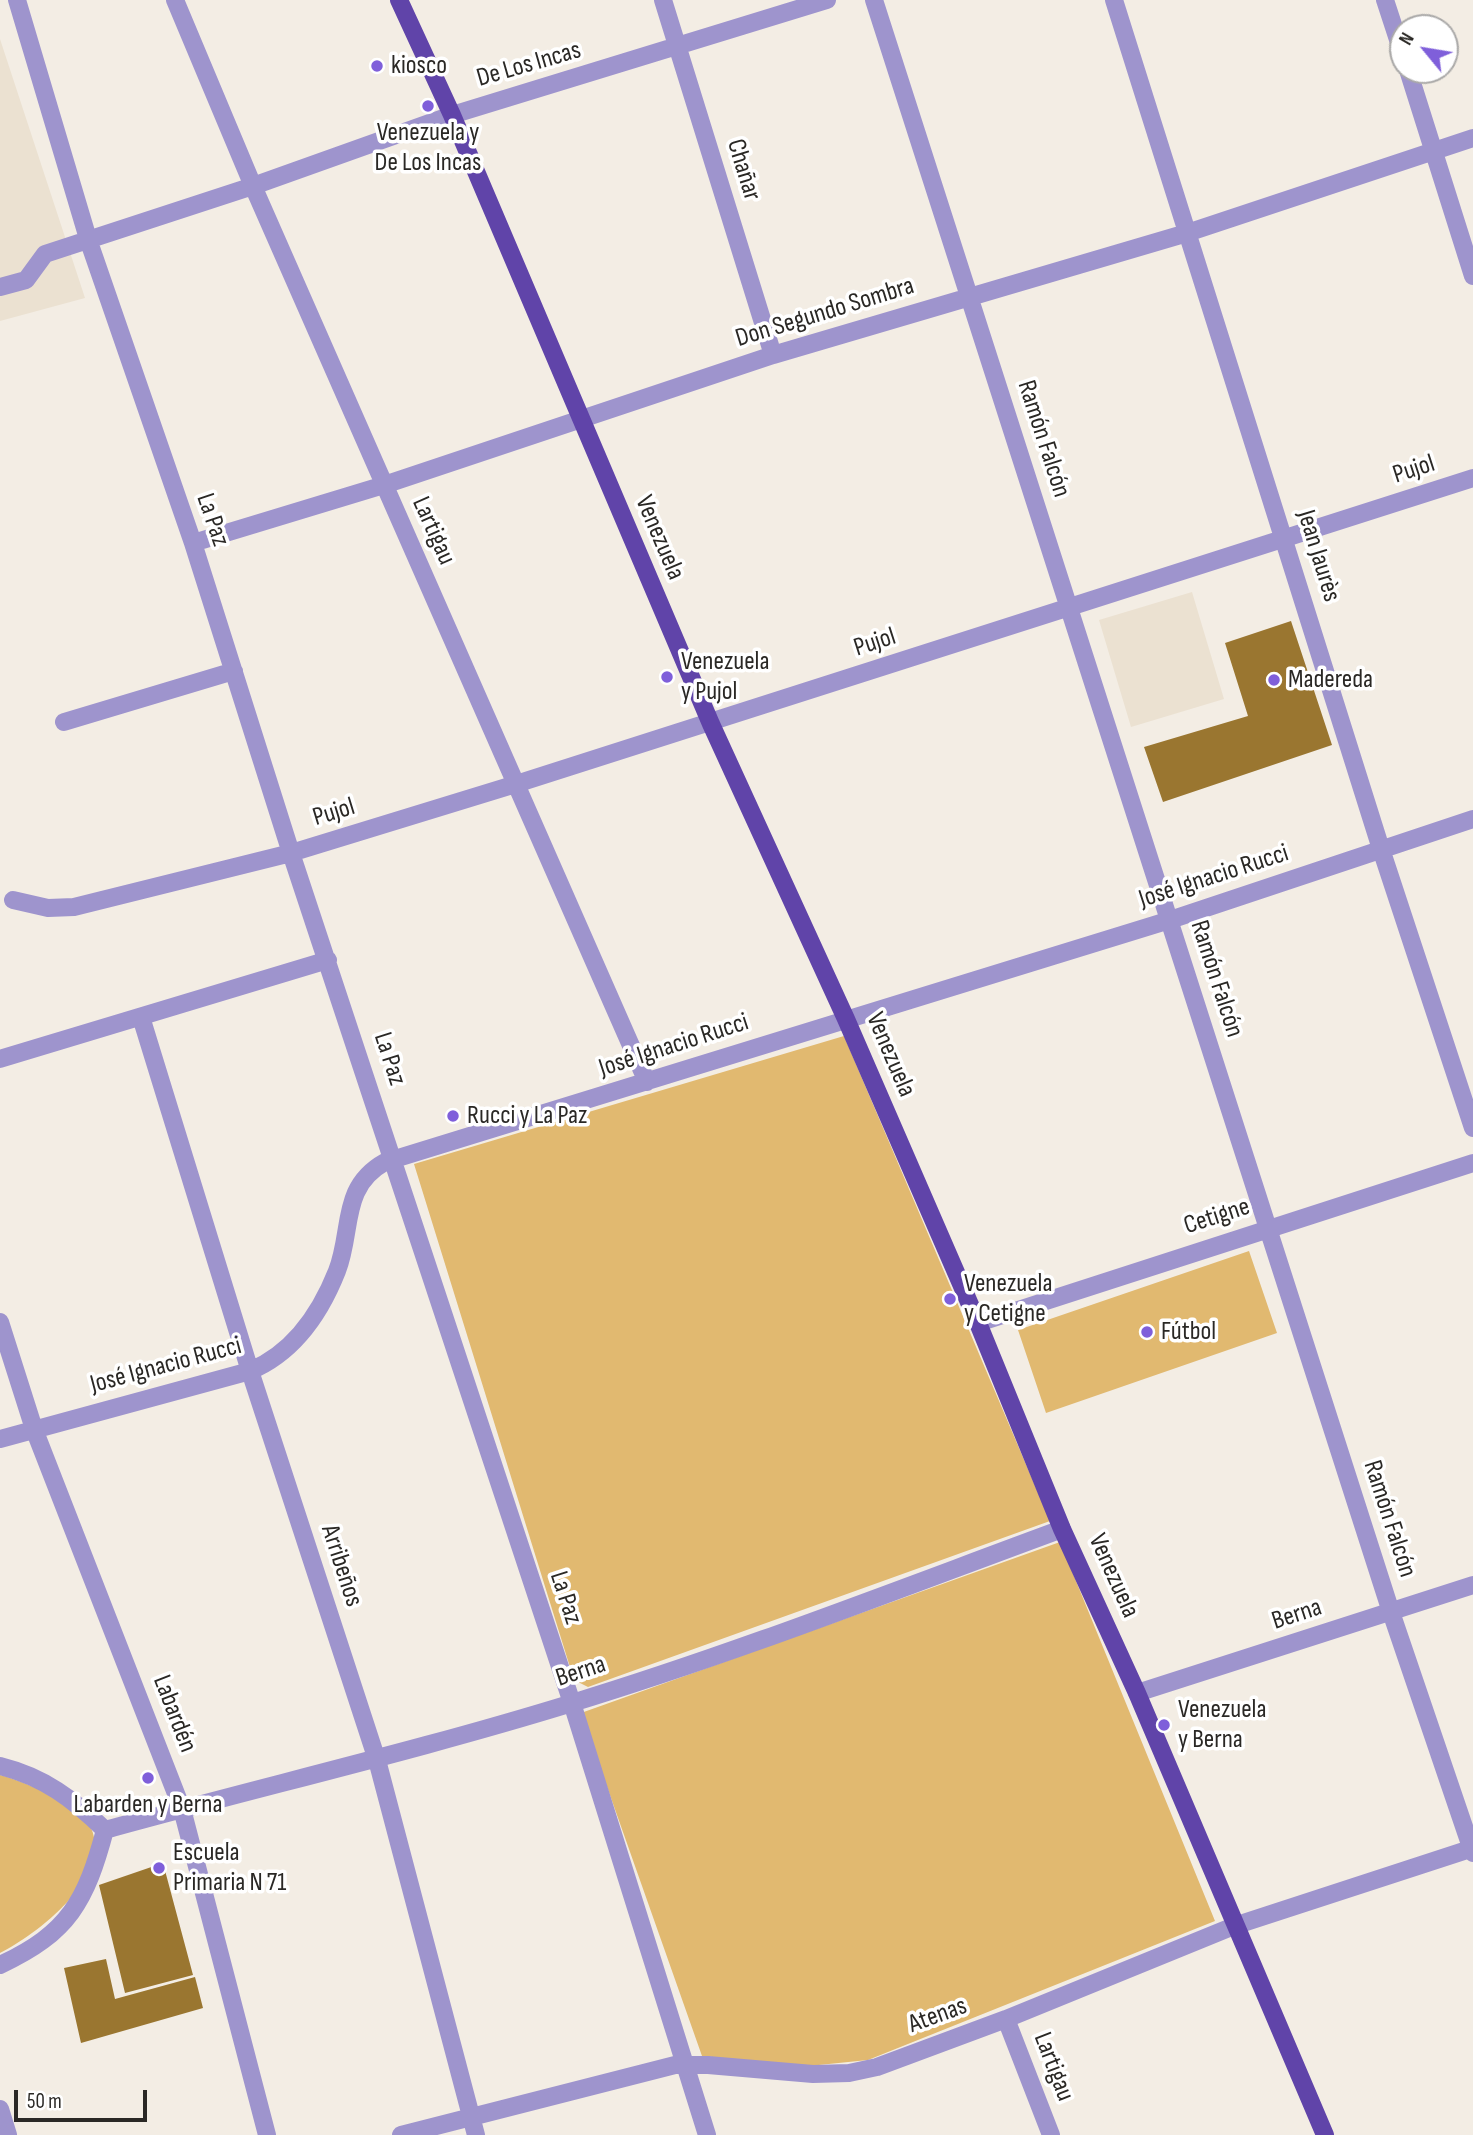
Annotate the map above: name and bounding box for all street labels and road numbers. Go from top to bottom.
street label: De Los Incas [473,35,585,95]
street label: Chañar [719,136,767,204]
street label: Don Segundo Sombra [732,271,918,355]
street label: Ramón Falcón [1009,377,1077,501]
street label: Pujol [1389,449,1439,491]
street label: La Paz [189,490,235,550]
street label: Venezuela [627,491,691,585]
street label: Lartigau [404,492,462,570]
street label: Jean Jaurès [1289,506,1347,606]
street label: Pujol [850,622,900,664]
street label: Pujol [309,792,359,834]
street label: José Ignacio Rucci [1135,838,1293,916]
street label: Ramón Falcón [1182,917,1250,1041]
street label: José Ignacio Rucci [595,1007,753,1085]
street label: Venezuela [858,1008,922,1102]
street label: La Paz [366,1029,412,1089]
street label: Cetigne [1180,1192,1254,1242]
street label: José Ignacio Rucci [87,1331,245,1401]
street label: Ramón Falcón [1355,1457,1423,1581]
street label: Arribeños [313,1521,369,1611]
street label: Venezuela [1081,1529,1145,1623]
street label: La Paz [542,1568,588,1628]
street label: Berna [1268,1592,1326,1638]
street label: Berna [552,1649,610,1695]
street label: Labardén [145,1671,203,1757]
street label: Atenas [905,1991,971,2041]
street label: Lartigau [1026,2028,1080,2106]

